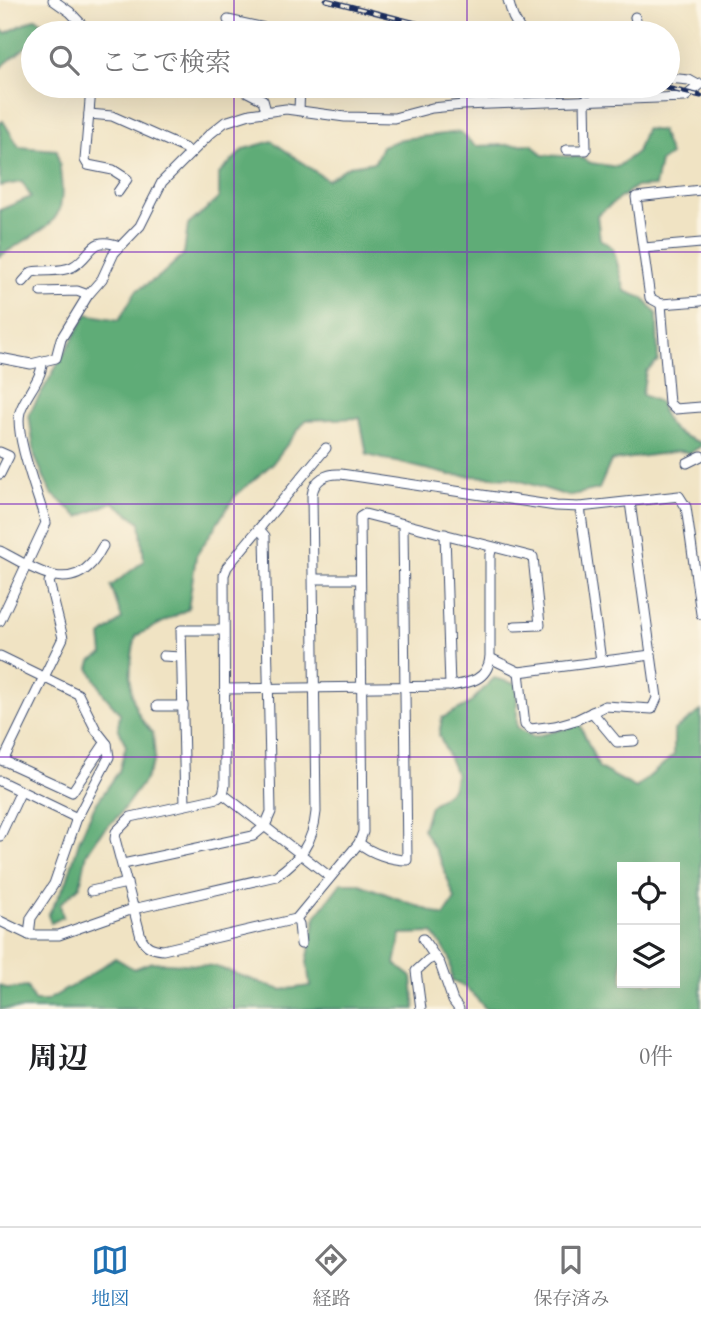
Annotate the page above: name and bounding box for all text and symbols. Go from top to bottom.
search box [21,21,680,98]
icon: search [45,41,83,79]
text: ここで検索 [101,45,231,79]
map controls [617,862,680,988]
button: locate [617,862,680,925]
button: layers [617,925,680,988]
text: 周辺 [28,1038,88,1077]
text: 0件 [639,1041,673,1071]
tab: 地図 [91,1241,130,1311]
tab: 経路 [312,1241,351,1311]
tab: 保存済み [533,1241,610,1311]

